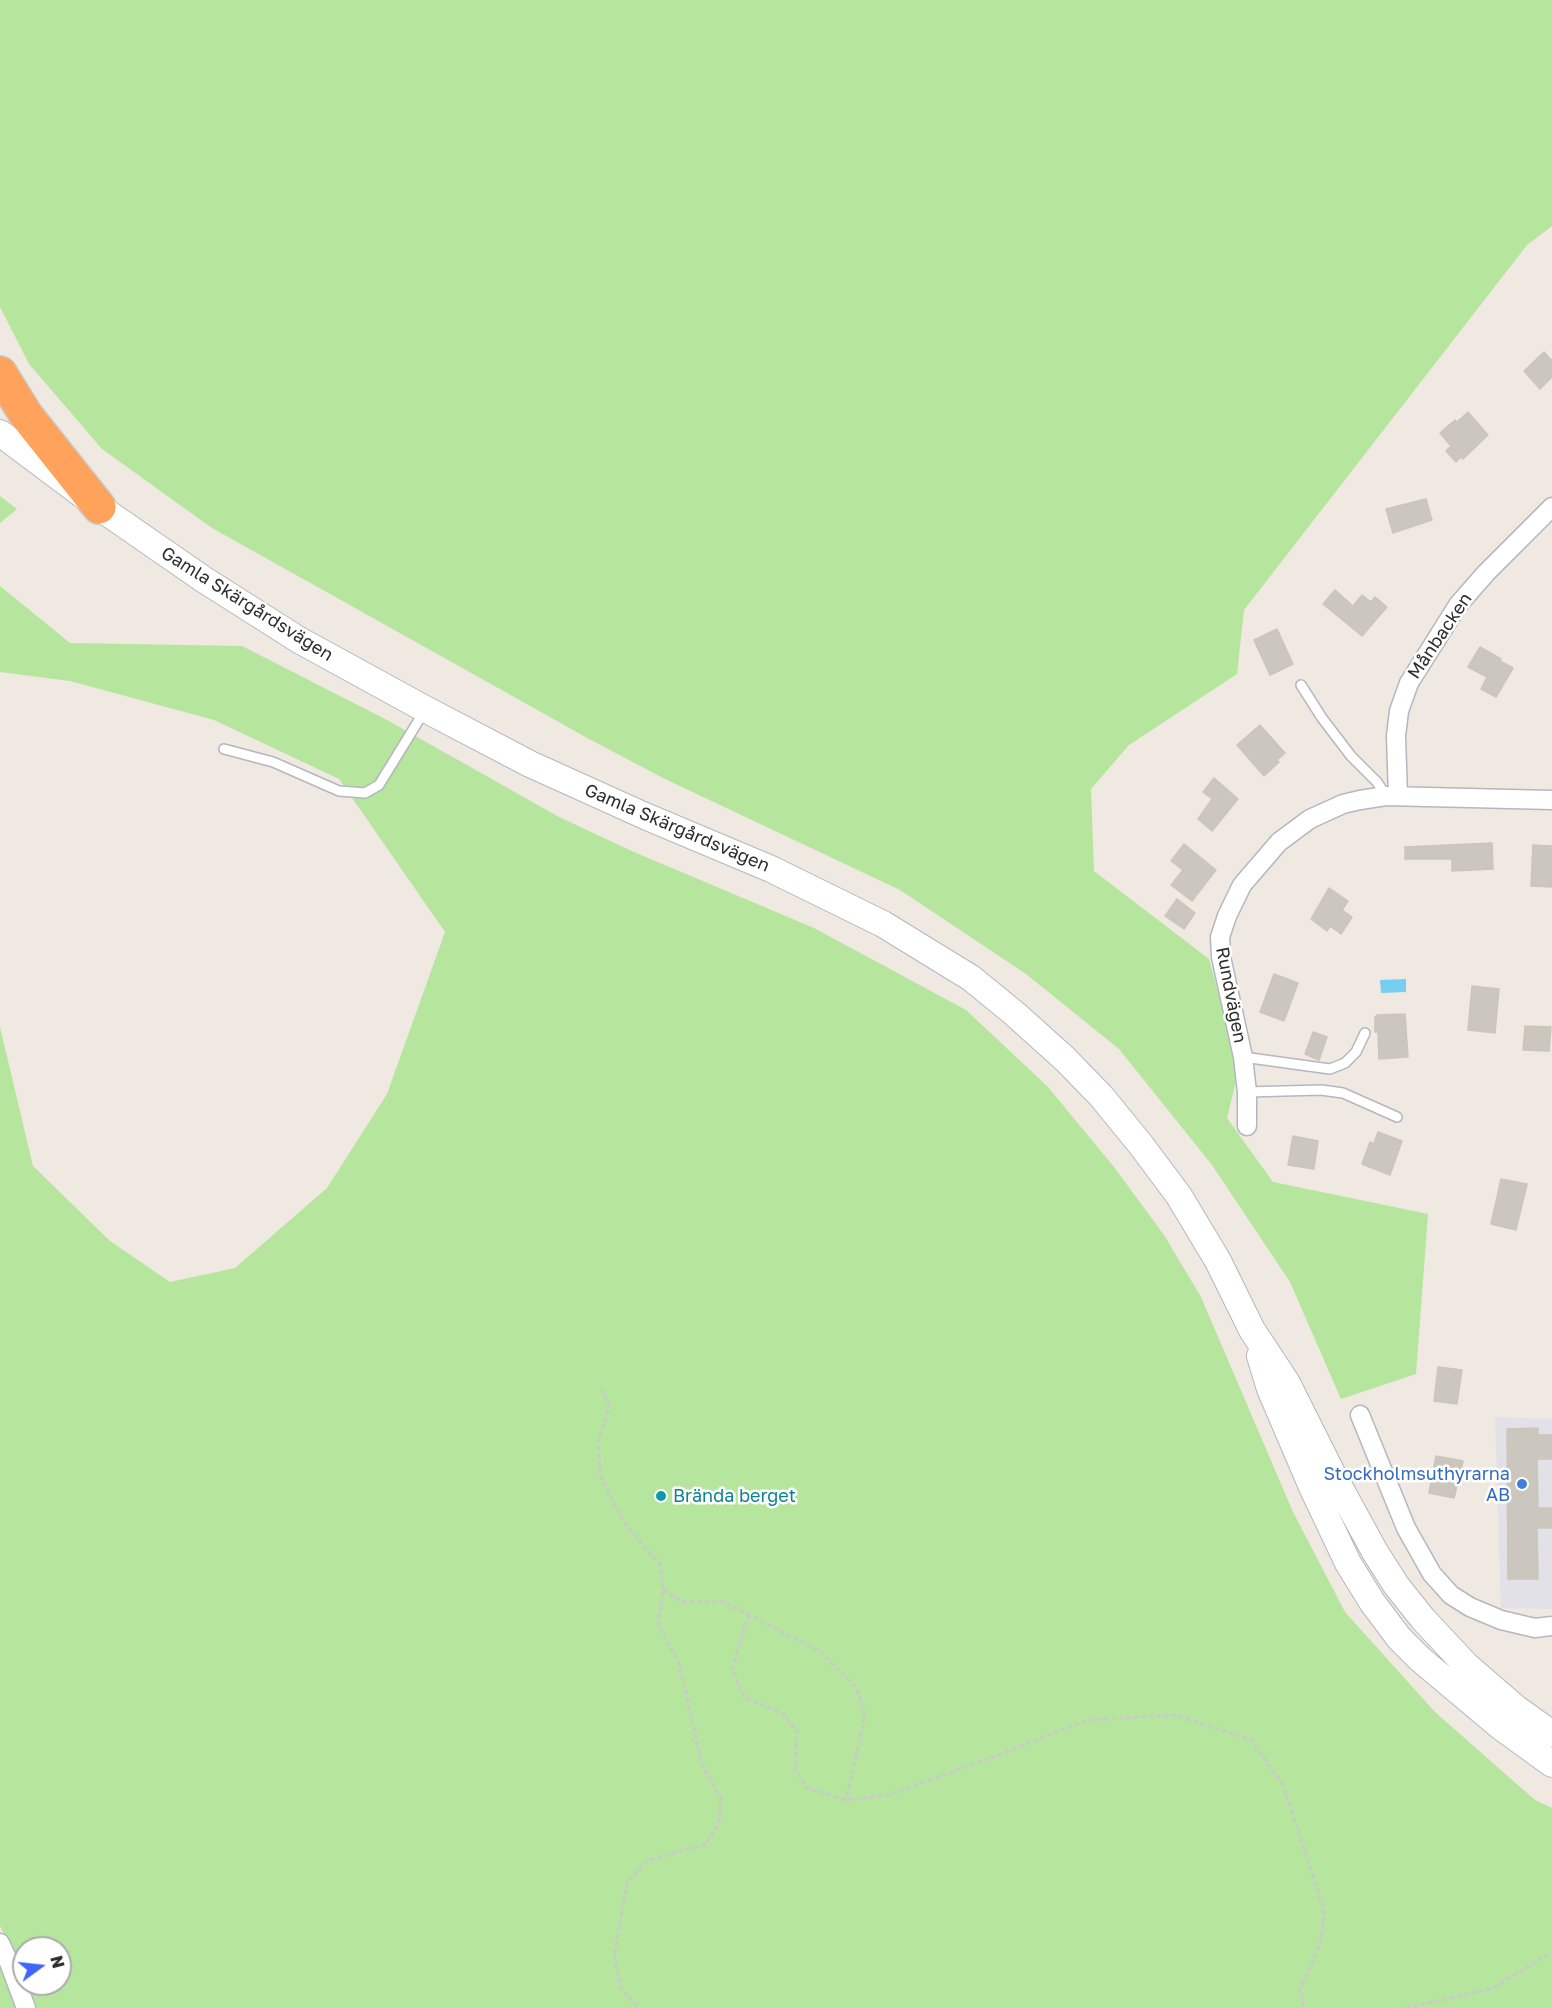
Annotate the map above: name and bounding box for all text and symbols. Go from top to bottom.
street label: Gamla Skärgårdsvägen [157,542,337,666]
street label: Månbacken [1403,589,1477,683]
street label: Gamla Skärgårdsvägen [581,779,773,877]
street label: Rundvägen [1211,945,1251,1045]
place label: Stockholmsuthyrarna AB [1324,1463,1510,1506]
marker: Stockholmsuthyrarna AB [1515,1477,1529,1491]
place label: Brända berget [673,1485,796,1507]
marker: Brända berget [654,1489,668,1503]
north arrow [12,1936,72,1996]
text: N [46,1953,69,1970]

